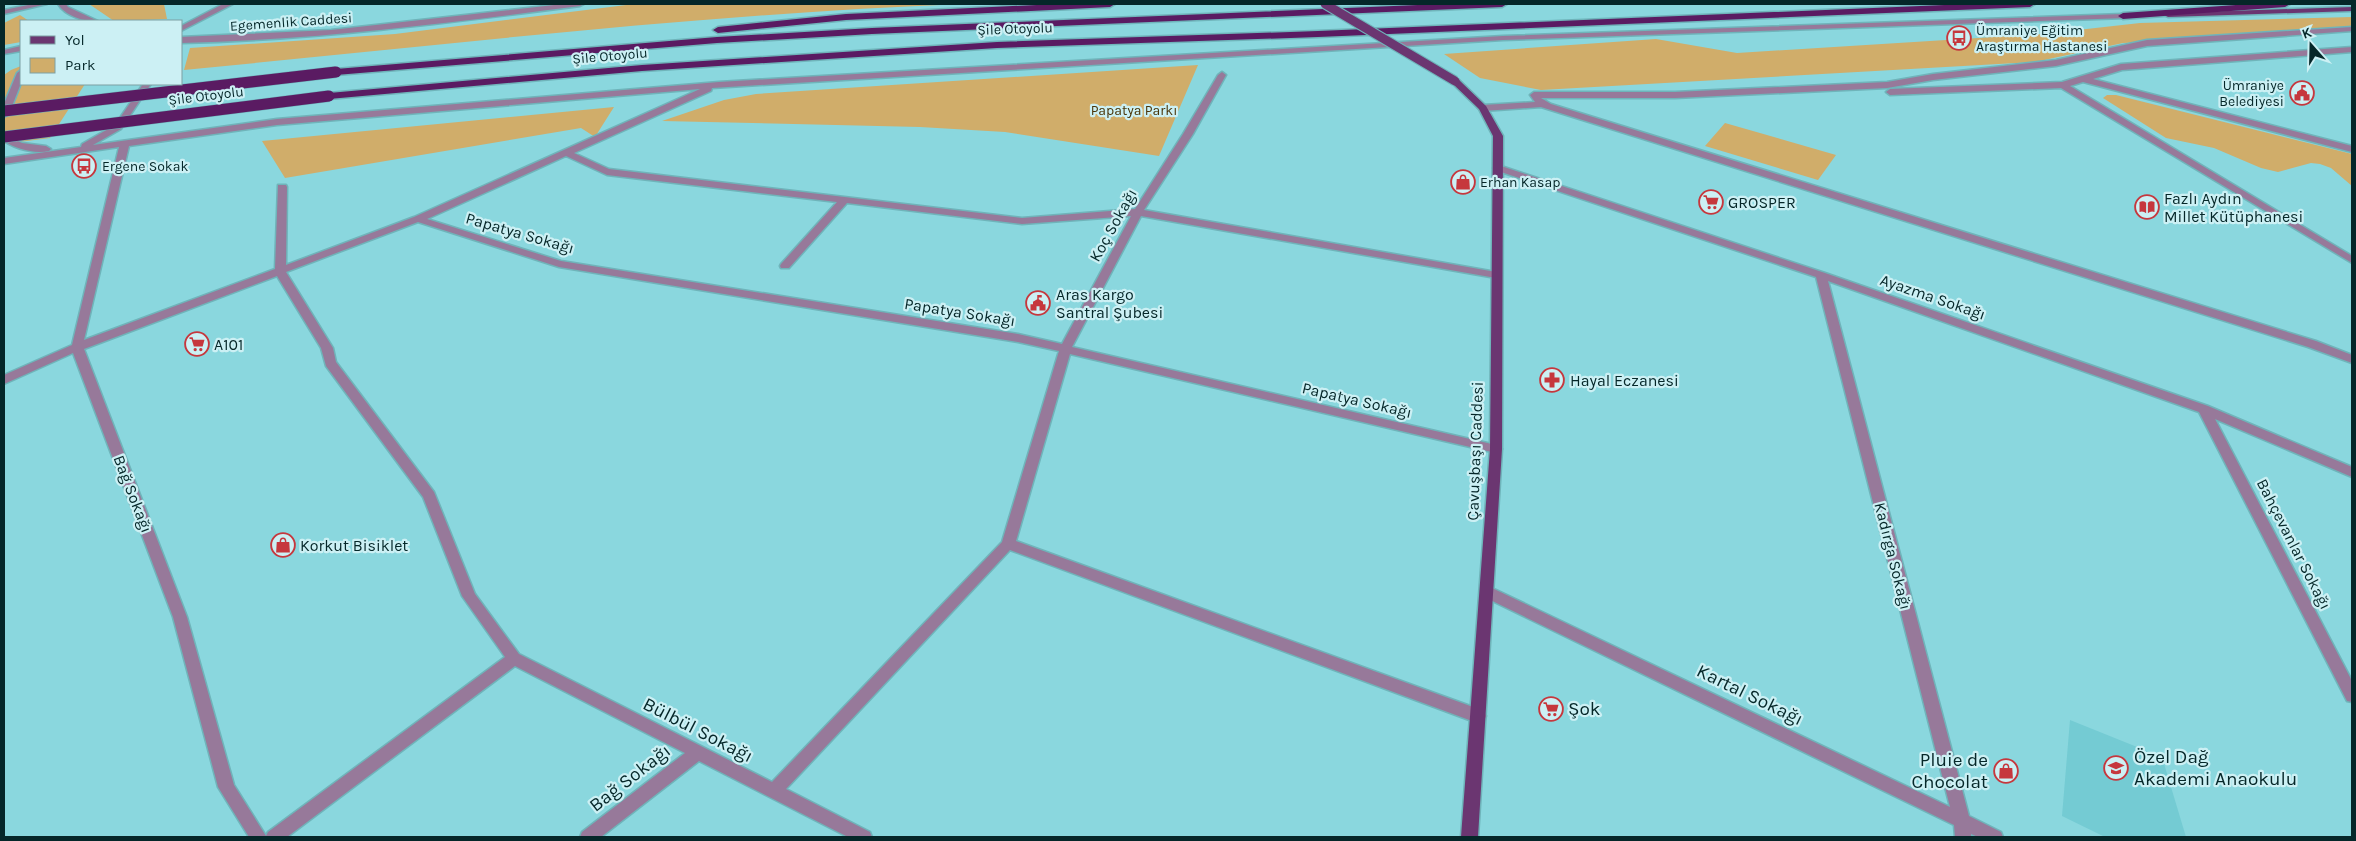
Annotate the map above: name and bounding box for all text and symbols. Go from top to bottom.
street label: Egemenlik Caddesi [229,9,353,35]
street label: Şile Otoyolu [977,19,1053,39]
legend [20,20,182,85]
north arrow [2286,20,2336,70]
place label: Ümraniye Eğitim Araştırma Hastanesi [1976,22,2107,55]
text: K [2300,23,2315,43]
bus stop icon: Ümraniye Eğitim Araştırma Hastanesi [1946,25,1972,51]
text: Yol [65,31,85,49]
street label: Şile Otoyolu [572,44,648,68]
text: Park [65,56,95,74]
place label: Ümraniye Belediyesi [2219,77,2284,110]
public building icon: Ümraniye Belediyesi [2289,80,2315,106]
street label: Şile Otoyolu [167,83,245,109]
park label: Papatya Parkı [1091,102,1177,119]
bus stop icon: Ergene Sokak [71,153,97,179]
place label: Ergene Sokak [102,158,188,175]
shop icon: Erhan Kasap [1450,169,1476,195]
place label: Erhan Kasap [1480,174,1560,191]
street label: Koç Sokağı [1085,185,1141,265]
supermarket icon: GROSPER [1698,189,1724,215]
place label: Fazlı Aydın Millet Kütüphanesi [2164,189,2303,226]
place label: GROSPER [1728,193,1796,212]
library icon: Fazlı Aydın Millet Kütüphanesi [2134,194,2160,220]
street label: Papatya Sokağı [464,208,576,258]
street label: Ayazma Sokağı [1878,270,1988,324]
place label: Aras Kargo Santral Şubesi [1056,285,1163,322]
public building icon: Aras Kargo Santral Şubesi [1025,290,1051,316]
street label: Papatya Sokağı [903,294,1017,330]
supermarket icon: A101 [184,331,210,357]
place label: A101 [214,335,243,354]
pharmacy icon: Hayal Eczanesi [1539,367,1565,393]
place label: Hayal Eczanesi [1570,371,1679,390]
street label: Papatya Sokağı [1300,378,1414,422]
street label: Çavuşbaşı Caddesi [1463,381,1487,521]
street label: Bağ Sokağı [110,452,156,536]
street label: Bahçevanlar Sokağı [2253,475,2335,613]
street label: Kadırga Sokağı [1870,500,1916,612]
shop icon: Korkut Bisiklet [270,532,296,558]
place label: Korkut Bisiklet [300,536,408,555]
street label: Kartal Sokağı [1693,660,1807,730]
street label: Bülbül Sokağı [639,693,757,767]
supermarket icon: Şok [1538,696,1564,722]
place label: Şok [1568,698,1601,720]
street label: Bağ Sokağı [585,739,675,817]
place label: Özel Dağ Akademi Anaokulu [2134,746,2297,790]
place label: Pluie de Chocolat [1911,749,1988,793]
school or university icon: Özel Dağ Akademi Anaokulu [2103,755,2129,781]
shop icon: Pluie de Chocolat [1993,758,2019,784]

